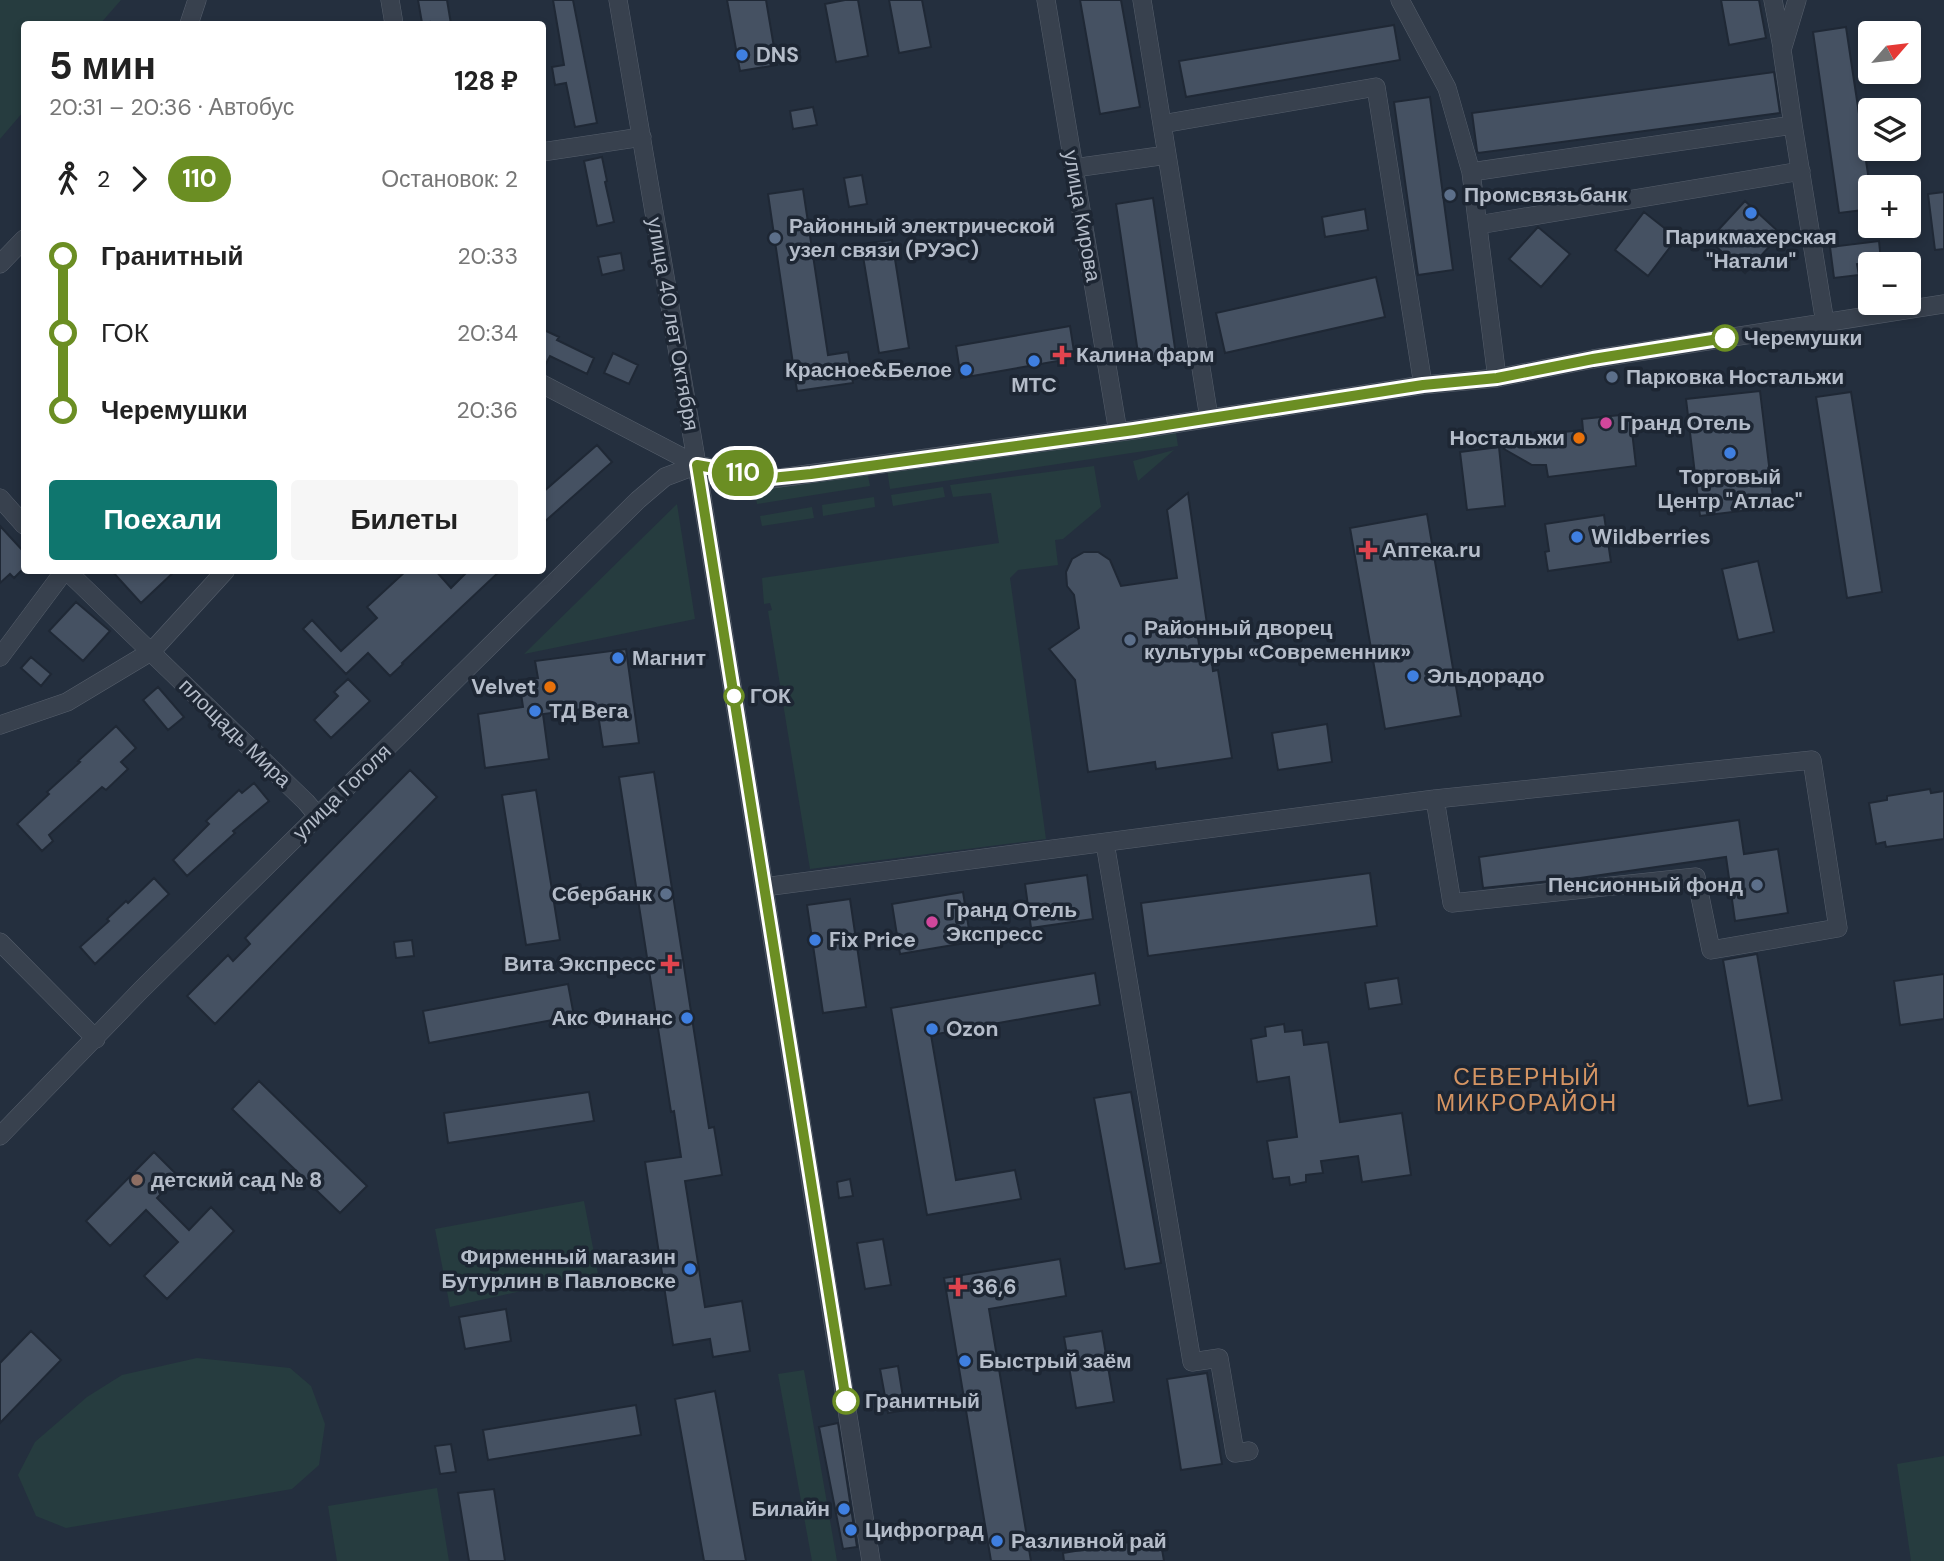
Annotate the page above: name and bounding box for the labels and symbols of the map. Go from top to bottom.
north arrow [1858,21,1922,84]
place label: DNS [756,41,799,69]
marker: DNS [734,47,750,63]
street label: улица Кирова [1057,148,1107,284]
place label: Промсвязьбанк [1464,181,1628,209]
marker: Промсвязьбанк [1442,187,1458,203]
marker: Парикмахерская "Натали" [1743,205,1759,221]
place label: Районный электрической узел связи (РУЭС) [789,212,1055,264]
street label: улица 40 лет Октября [640,215,706,433]
place label: Парикмахерская "Натали" [1665,223,1837,275]
marker: Районный электрической узел связи (РУЭС) [767,230,783,246]
place label: Черемушки [1744,324,1863,352]
marker: Черемушки [1712,325,1738,351]
place label: Калина фарм [1076,341,1214,369]
marker: Калина фарм [1054,347,1070,363]
marker: МТС [1026,353,1042,369]
place label: Красное&Белое [785,356,952,384]
marker: Красное&Белое [958,362,974,378]
place label: Парковка Ностальжи [1626,363,1844,391]
marker: Парковка Ностальжи [1604,369,1620,385]
place label: МТС [1011,371,1057,399]
place label: Гранд Отель [1620,409,1751,437]
marker: Гранд Отель [1598,415,1614,431]
place label: Ностальжи [1450,424,1565,452]
marker: Ностальжи [1571,430,1587,446]
marker: Торговый Центр "Атлас" [1722,445,1738,461]
line badge: 110 [703,450,783,496]
place label: Торговый Центр "Атлас" [1657,463,1803,515]
place label: Wildberries [1591,523,1711,551]
marker: Wildberries [1569,529,1585,545]
place label: Аптека.ru [1382,536,1481,564]
marker: Аптека.ru [1360,542,1376,558]
place label: Районный дворец культуры «Современник» [1144,614,1411,666]
marker: Районный дворец культуры «Современник» [1122,632,1138,648]
place label: Магнит [632,644,706,672]
marker: Магнит [610,650,626,666]
place label: Эльдорадо [1427,662,1545,690]
marker: Эльдорадо [1405,668,1421,684]
street label: площадь Мира [173,672,297,794]
place label: Velvet [471,673,536,701]
marker: Velvet [542,679,558,695]
place label: ГОК [750,682,791,710]
marker: ГОК [724,686,744,706]
place label: ТД Вега [549,697,629,725]
marker: ТД Вега [527,703,543,719]
street label: улица Гоголя [287,738,397,846]
place label: Пенсионный фонд [1548,871,1743,899]
marker: Пенсионный фонд [1749,877,1765,893]
place label: Сбербанк [552,880,652,908]
marker: Сбербанк [658,886,674,902]
place label: Гранд Отель Экспресс [946,896,1077,948]
marker: Гранд Отель Экспресс [924,914,940,930]
place label: Fix Price [829,926,916,954]
marker: Fix Price [807,932,823,948]
place label: Вита Экспресс [504,950,656,978]
marker: Вита Экспресс [662,956,678,972]
place label: Акс Финанс [551,1004,673,1032]
marker: Акс Финанс [679,1010,695,1026]
place label: Ozon [946,1015,999,1043]
marker: Ozon [924,1021,940,1037]
district label: СЕВЕРНЫЙ МИКРОРАЙОН [1436,1062,1618,1118]
place label: детский сад № 8 [151,1166,322,1194]
marker: детский сад № 8 [129,1172,145,1188]
place label: Фирменный магазин Бутурлин в Павловске [441,1243,676,1295]
marker: Фирменный магазин Бутурлин в Павловске [682,1261,698,1277]
place label: 36,6 [972,1273,1016,1301]
marker: 36,6 [950,1279,966,1295]
place label: Быстрый заём [979,1347,1132,1375]
marker: Быстрый заём [957,1353,973,1369]
place label: Гранитный [865,1387,980,1415]
marker: Гранитный [833,1388,859,1414]
place label: Билайн [751,1495,830,1523]
marker: Билайн [836,1501,852,1517]
place label: Цифроград [865,1516,984,1544]
marker: Цифроград [843,1522,859,1538]
place label: Разливной рай [1011,1527,1167,1555]
marker: Разливной рай [989,1533,1005,1549]

